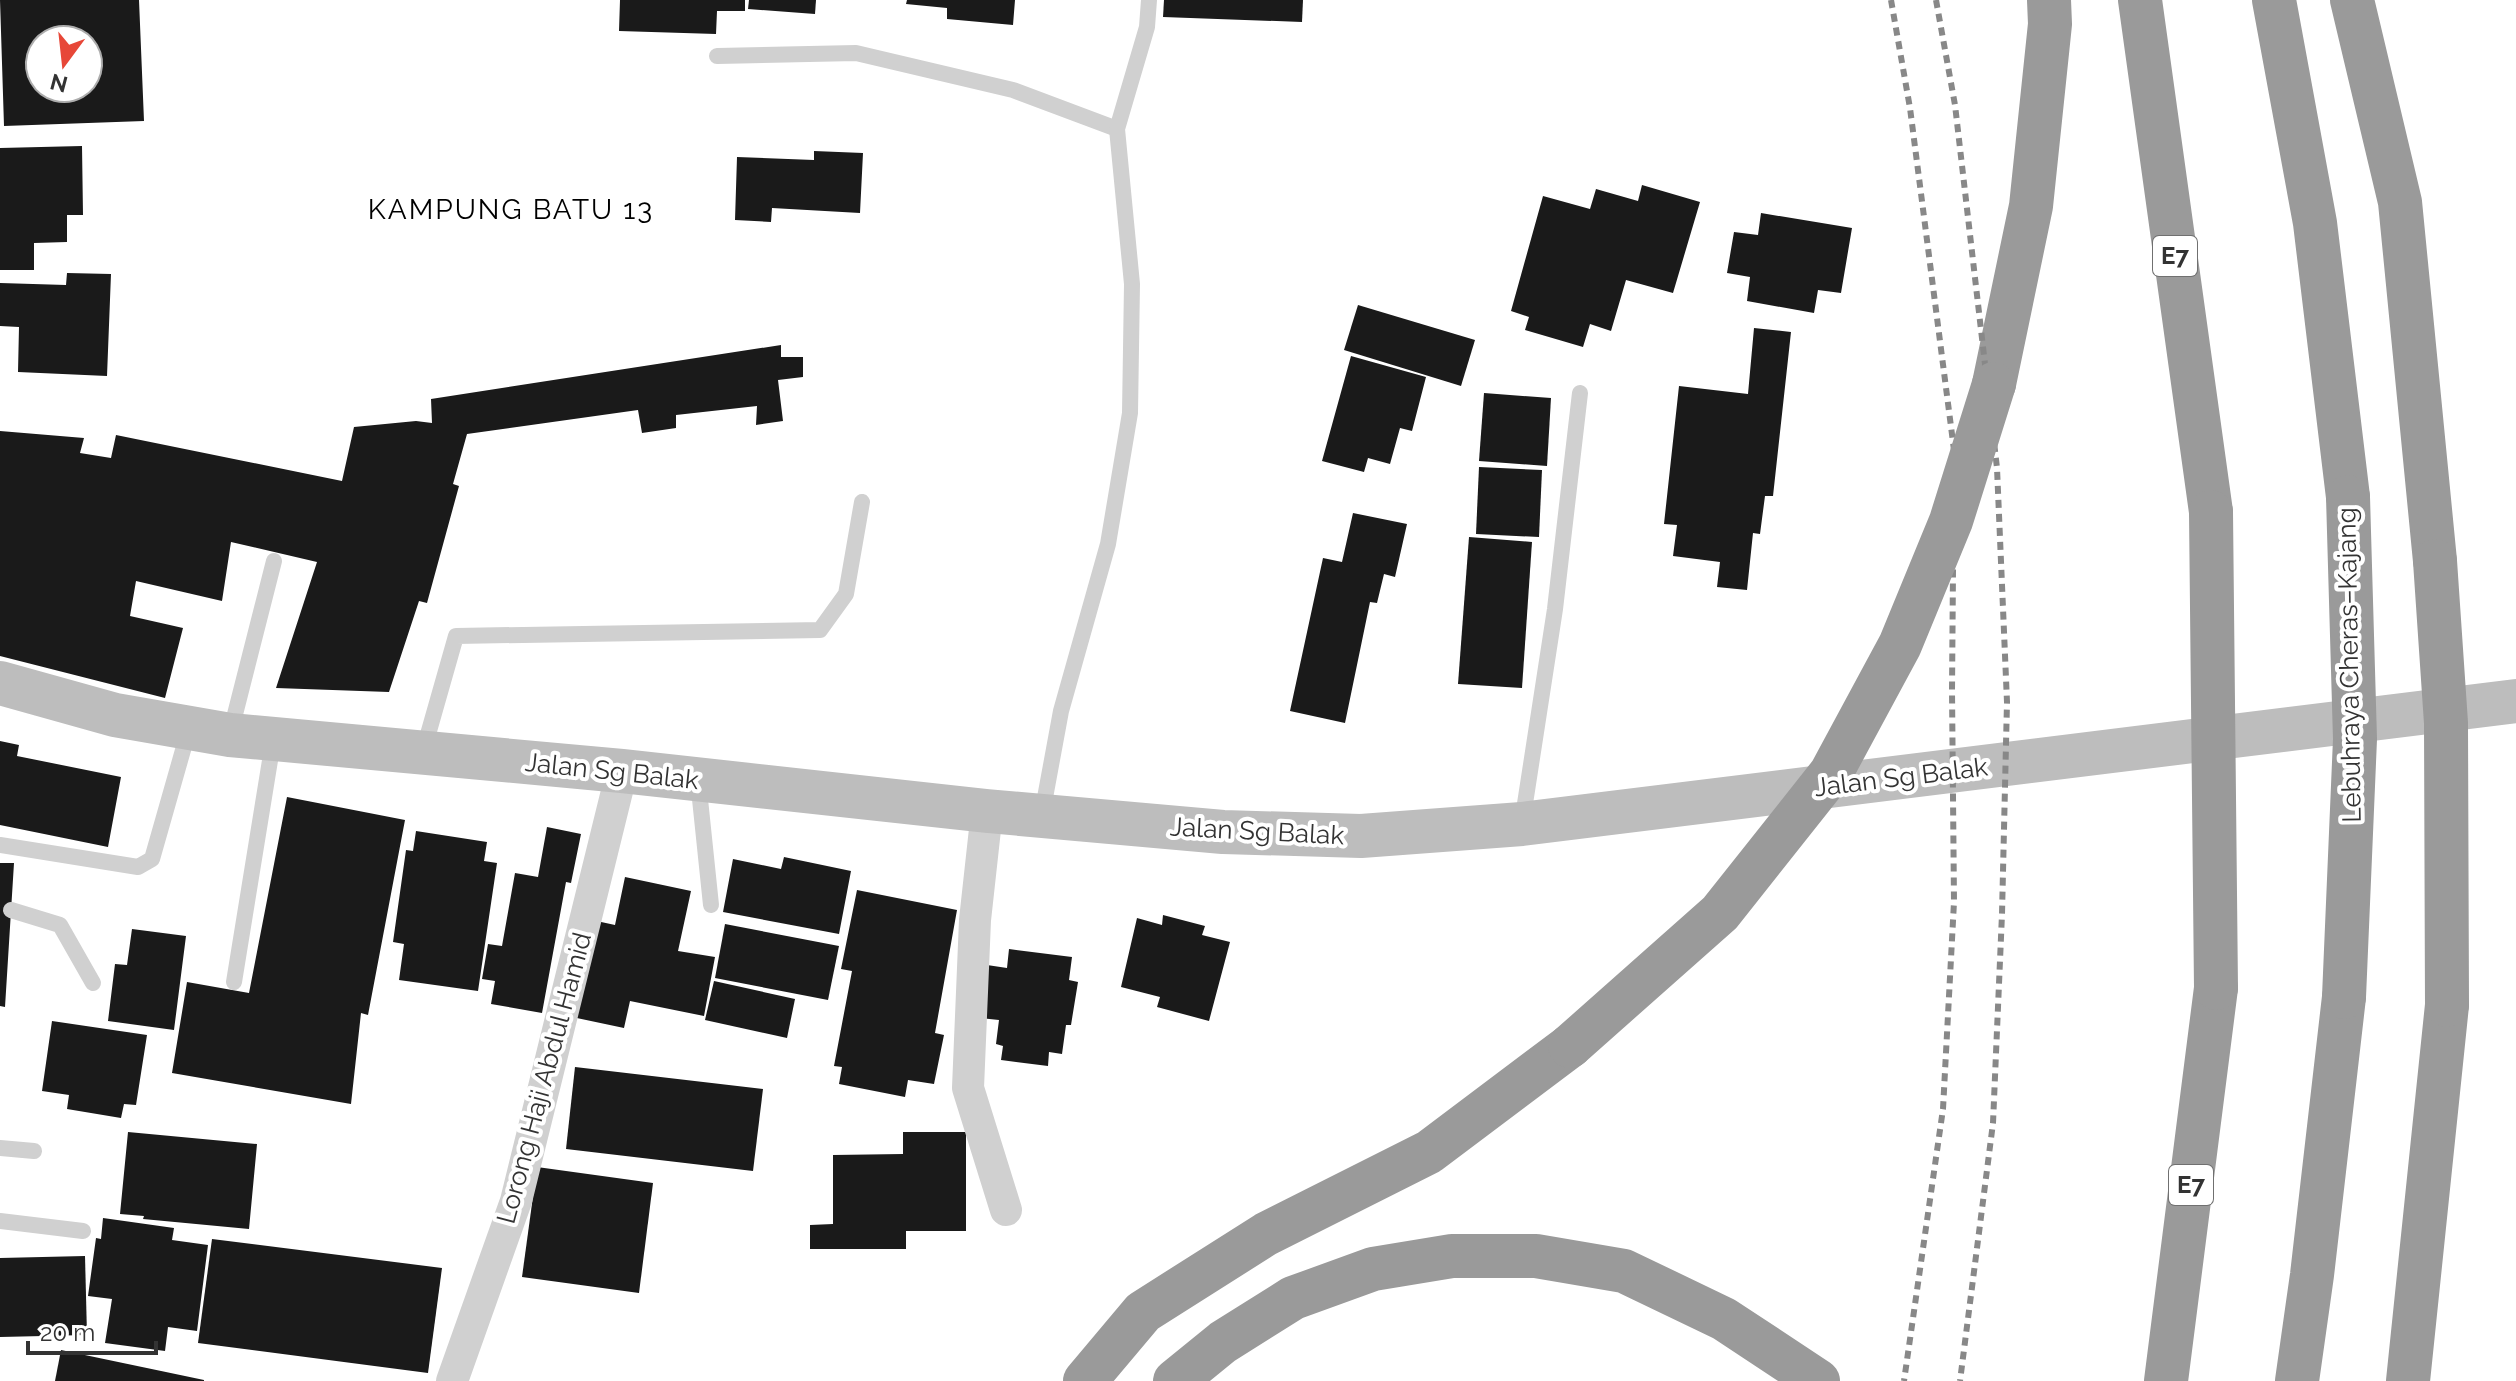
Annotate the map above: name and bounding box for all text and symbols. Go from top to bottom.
north arrow [24,24,104,104]
text: N [47,69,70,98]
district label: KAMPUNG BATU 13 [368,193,654,226]
road number: E7 [2153,236,2197,276]
street label: Lebuhraya Cheras–Kajang [2331,507,2367,823]
street label: Jalan Sg Balak [524,747,701,795]
street label: Jalan Sg Balak [1813,751,1990,803]
street label: Jalan Sg Balak [1169,811,1345,851]
street label: Lorong Haji Abdul Hamid [491,929,597,1227]
road number: E7 [2169,1165,2213,1205]
scale bar [28,1305,156,1355]
text: 20 m [40,1318,95,1347]

